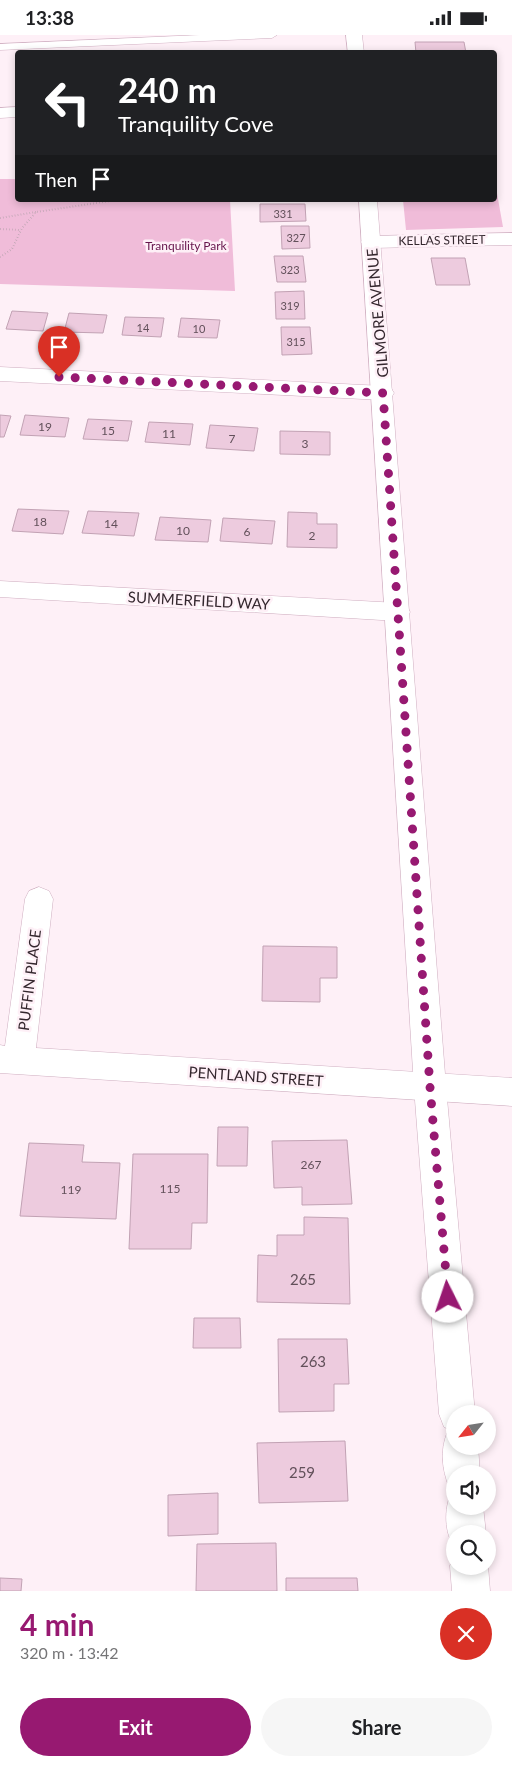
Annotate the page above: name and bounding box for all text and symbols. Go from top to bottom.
text: 13:38 [25,6,74,29]
text: 240 m [118,68,217,110]
icon: left [35,70,100,135]
text: Tranquility Cove [118,110,274,137]
icon: arrive [87,165,115,193]
text: Then [35,168,77,191]
house number: 331 [273,207,293,220]
house number: 327 [286,231,306,244]
street label: KELLAS STREET [398,232,486,248]
park label: Tranquility Park [145,238,228,253]
street label: GILMORE AVENUE [362,248,392,378]
house number: 323 [280,263,300,276]
house number: 319 [280,299,300,312]
house number: 14 [137,321,150,334]
house number: 10 [193,322,206,335]
pin [38,326,80,377]
icon: arrive [45,333,73,361]
house number: 315 [286,335,306,348]
house number: 19 [38,419,52,434]
house number: 15 [101,423,115,438]
house number: 11 [162,426,176,441]
house number: 7 [229,431,236,446]
house number: 3 [302,436,309,451]
house number: 18 [33,514,47,529]
house number: 14 [104,516,118,531]
house number: 10 [176,523,190,538]
house number: 6 [244,524,251,539]
house number: 2 [309,528,316,543]
street label: SUMMERFIELD WAY [127,587,271,613]
street label: PUFFIN PLACE [14,928,44,1032]
street label: PENTLAND STREET [188,1062,324,1090]
house number: 267 [301,1157,321,1172]
house number: 115 [160,1181,180,1196]
house number: 119 [61,1182,81,1197]
house number: 265 [290,1270,316,1288]
position arrow [421,1270,473,1322]
house number: 263 [300,1352,326,1370]
north arrow [446,1405,496,1455]
map controls [446,1405,496,1575]
house number: 259 [289,1463,315,1481]
button: sound [446,1465,496,1515]
button: search [446,1525,496,1575]
text: 4 min [20,1606,94,1642]
button: close [440,1608,492,1660]
text: 320 m · 13:42 [20,1643,119,1662]
button: Exit [20,1698,251,1756]
button: Share [261,1698,492,1756]

